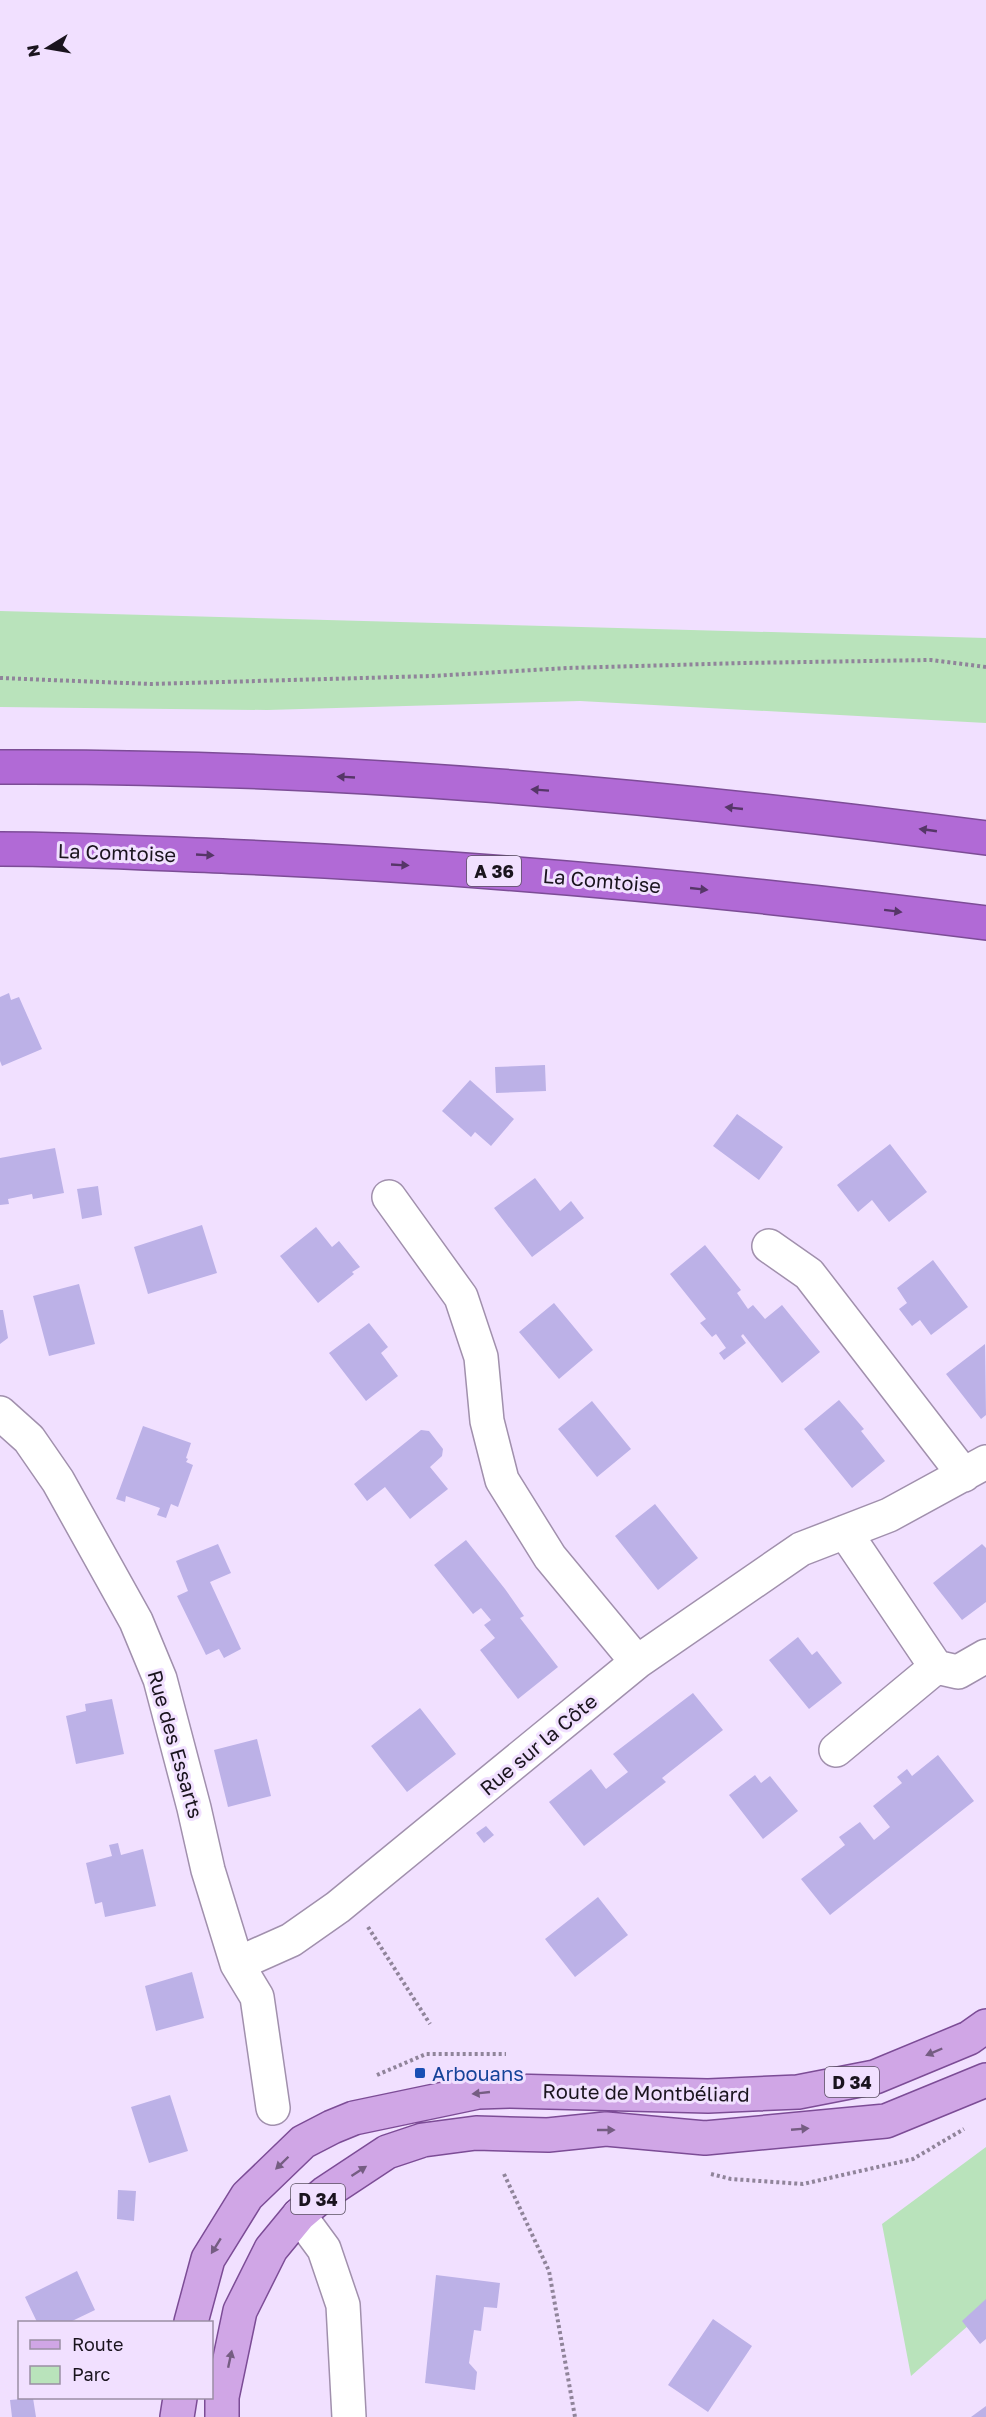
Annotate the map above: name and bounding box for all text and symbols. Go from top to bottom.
north arrow [18,18,78,78]
text: N [22,43,44,59]
one-way arrow [336,772,355,781]
one-way arrow [531,785,550,795]
one-way arrow [725,803,744,813]
one-way arrow [918,826,937,835]
street label: La Comtoise [57,838,177,866]
one-way arrow [196,851,215,860]
road number: A 36 [467,856,521,886]
one-way arrow [391,860,410,870]
street label: La Comtoise [542,863,662,897]
one-way arrow [690,884,709,894]
one-way arrow [883,906,902,916]
street label: Rue des Essarts [143,1667,209,1821]
street label: Rue sur la Côte [475,1688,601,1800]
one-way arrow [926,2048,943,2057]
place label: Arbouans [432,2061,524,2085]
marker: Arbouans [413,2066,427,2080]
road number: D 34 [825,2067,879,2097]
street label: Route de Montbéliard [542,2078,750,2106]
one-way arrow [472,2088,491,2098]
one-way arrow [791,2124,810,2134]
one-way arrow [596,2125,615,2135]
one-way arrow [274,2156,289,2170]
one-way arrow [350,2165,366,2177]
road number: D 34 [291,2184,345,2214]
one-way arrow [211,2238,222,2254]
legend [18,2321,213,2399]
text: Route [72,2333,123,2355]
one-way arrow [226,2350,235,2369]
text: Parc [72,2363,111,2385]

